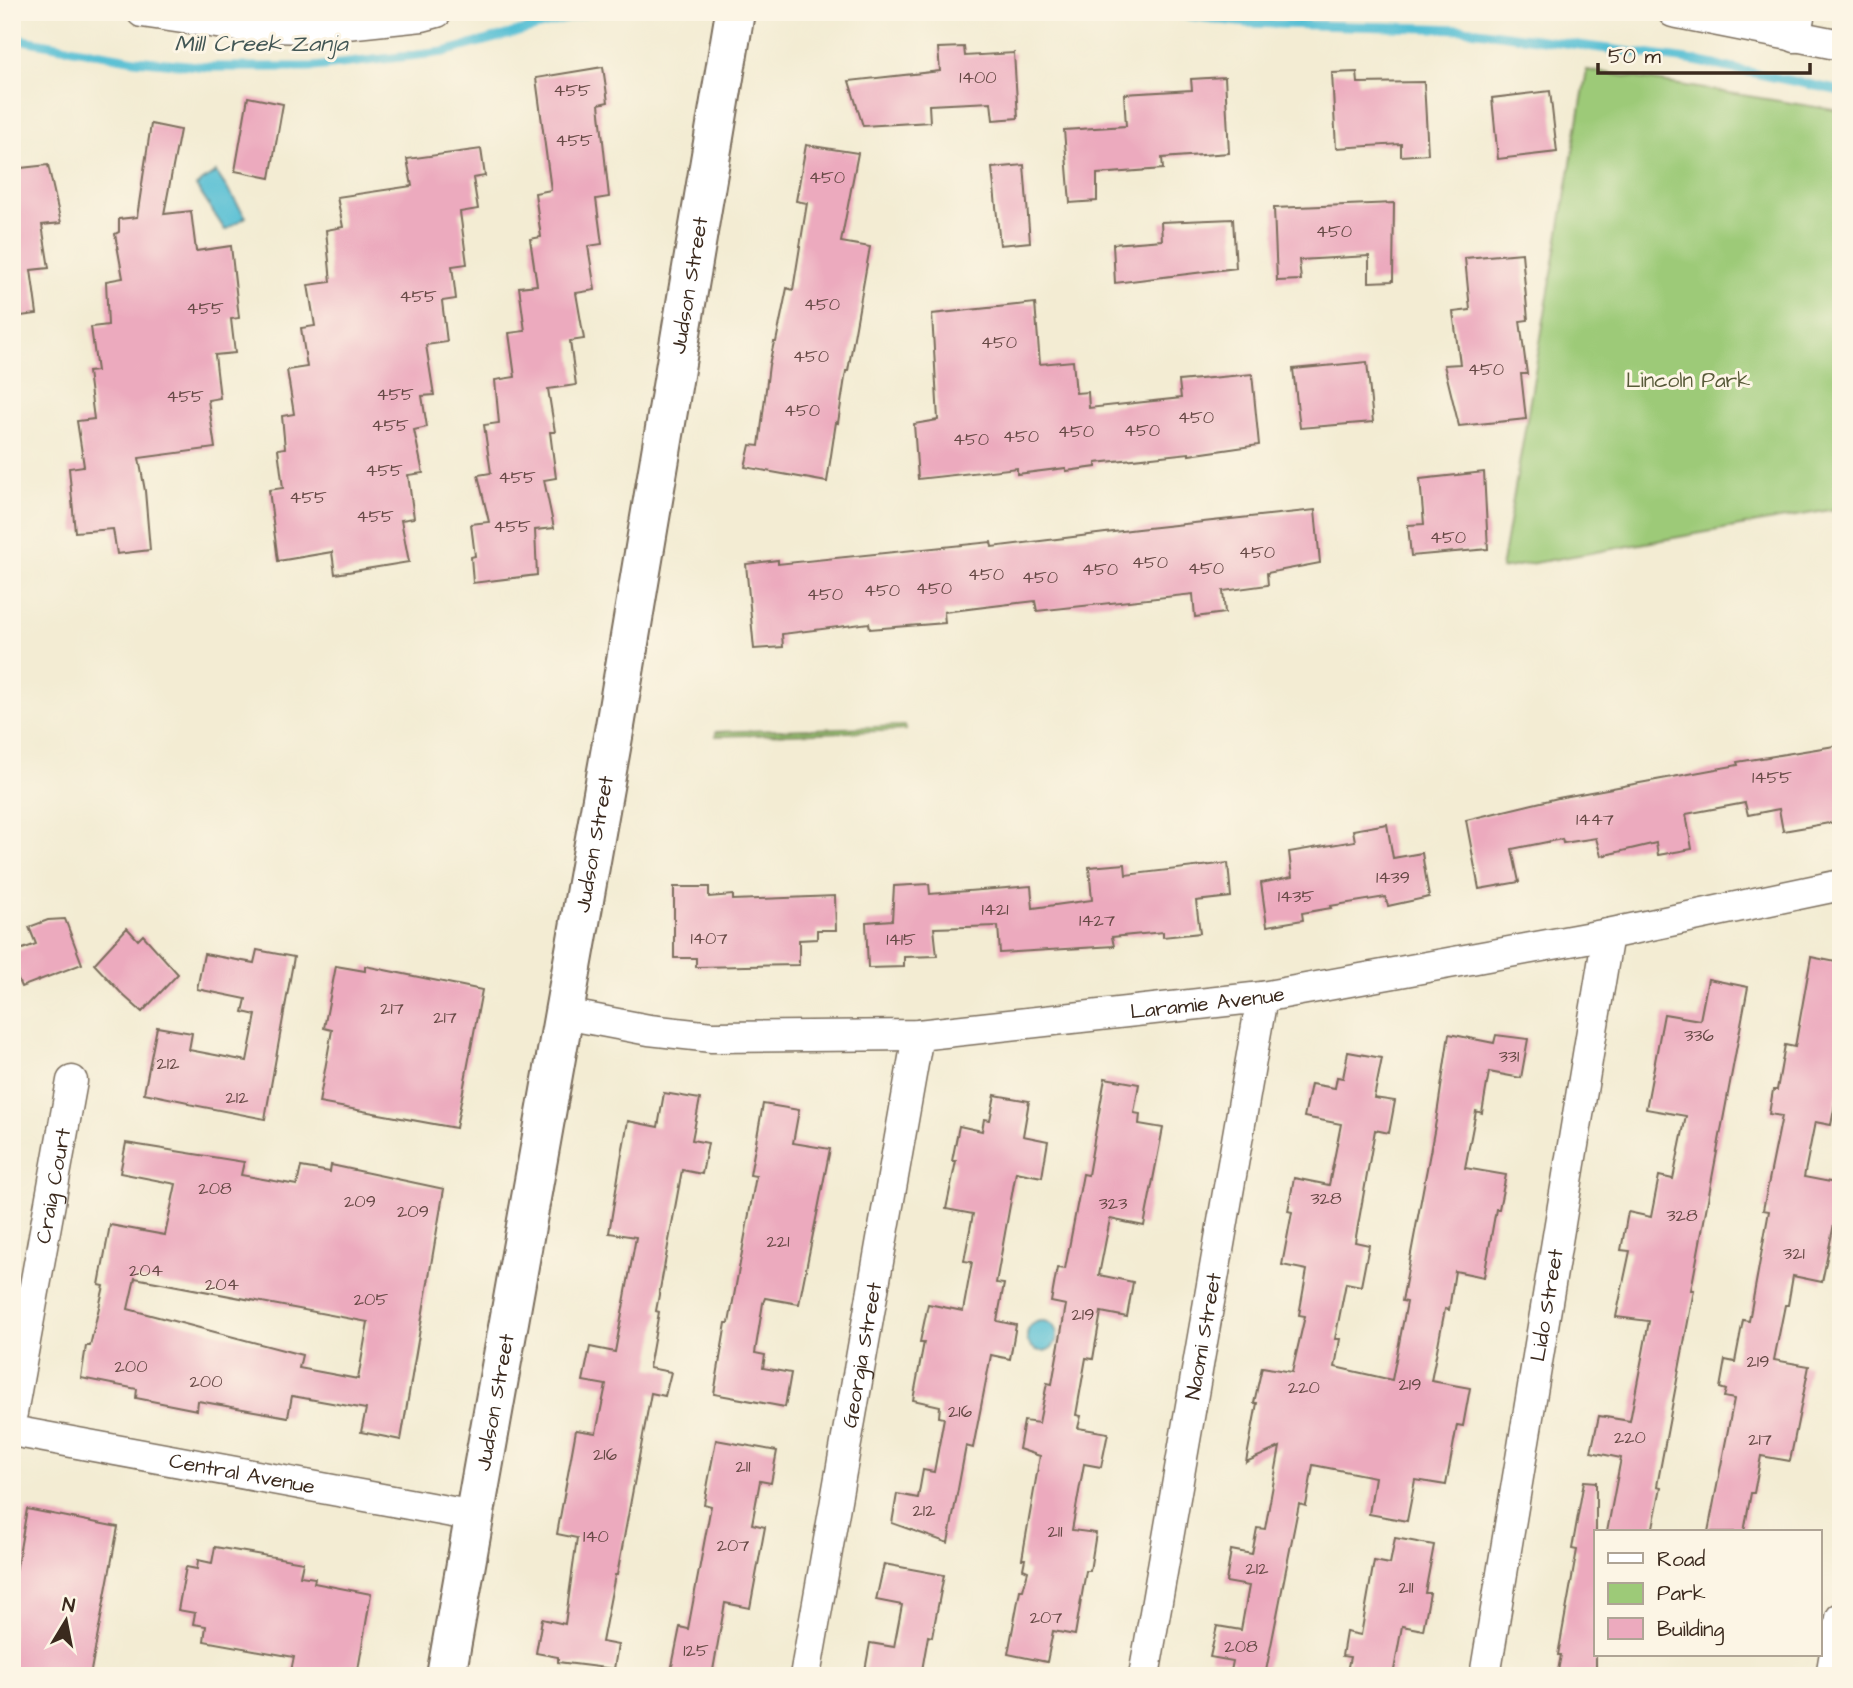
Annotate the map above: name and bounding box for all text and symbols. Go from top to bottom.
water label: Mill Creek Zanja [174,28,349,60]
scale bar [1598,32,1809,76]
text: 50 m [1608,42,1662,71]
house number: 1400 [959,65,997,90]
house number: 455 [553,78,591,103]
house number: 455 [555,128,593,153]
house number: 450 [809,165,845,190]
street label: Judson Street [664,214,715,356]
house number: 450 [1316,219,1352,244]
house number: 455 [399,284,437,309]
house number: 450 [804,292,840,317]
house number: 455 [186,296,224,321]
house number: 450 [981,330,1017,355]
house number: 450 [793,344,829,369]
house number: 450 [1468,357,1504,382]
park label: Lincoln Park [1626,366,1750,395]
house number: 455 [376,382,414,407]
house number: 455 [166,384,204,409]
house number: 450 [784,398,820,423]
house number: 450 [1178,405,1214,430]
house number: 455 [371,413,409,438]
house number: 450 [1124,418,1160,443]
house number: 450 [1058,419,1094,444]
house number: 450 [1003,424,1039,449]
house number: 450 [953,427,989,452]
house number: 455 [365,458,403,483]
house number: 455 [498,465,536,490]
house number: 455 [289,485,327,510]
house number: 455 [356,504,394,529]
house number: 455 [493,514,531,539]
house number: 450 [1430,525,1466,550]
house number: 450 [1239,540,1275,565]
house number: 450 [1132,550,1168,575]
house number: 450 [1188,556,1224,581]
house number: 450 [1082,557,1118,582]
house number: 450 [968,562,1004,587]
house number: 450 [1022,565,1058,590]
house number: 450 [916,576,952,601]
house number: 450 [864,578,900,603]
house number: 450 [807,582,843,607]
house number: 1455 [1752,765,1792,790]
street label: Judson Street [568,773,621,915]
house number: 1447 [1576,807,1614,832]
house number: 1439 [1376,865,1410,890]
house number: 1435 [1278,884,1314,909]
house number: 1421 [981,897,1009,922]
house number: 1427 [1079,908,1115,933]
house number: 1407 [691,926,727,951]
house number: 1415 [886,927,916,952]
street label: Laramie Avenue [1129,979,1287,1026]
house number: 217 [380,996,404,1021]
house number: 217 [433,1005,457,1030]
house number: 336 [1684,1023,1714,1048]
house number: 331 [1499,1044,1519,1069]
house number: 212 [157,1051,180,1076]
house number: 212 [226,1085,249,1110]
street label: Craig Court [29,1125,78,1246]
house number: 208 [198,1176,232,1201]
house number: 328 [1310,1186,1342,1211]
house number: 209 [344,1189,376,1214]
house number: 323 [1099,1191,1127,1216]
house number: 209 [397,1199,429,1224]
house number: 328 [1666,1203,1698,1228]
house number: 221 [767,1229,789,1254]
house number: 321 [1783,1241,1805,1266]
street label: Lido Street [1523,1246,1571,1364]
house number: 204 [129,1258,163,1283]
street label: Naomi Street [1178,1270,1229,1402]
house number: 204 [205,1272,239,1297]
street label: Georgia Street [835,1279,889,1430]
house number: 205 [354,1287,388,1312]
house number: 219 [1072,1302,1094,1327]
street label: Judson Street [469,1331,522,1473]
house number: 219 [1747,1349,1769,1374]
house number: 200 [114,1354,148,1379]
house number: 200 [189,1369,223,1394]
house number: 219 [1399,1372,1421,1397]
house number: 220 [1288,1375,1320,1400]
house number: 216 [948,1399,972,1424]
house number: 220 [1614,1425,1646,1450]
house number: 217 [1748,1427,1772,1452]
house number: 216 [593,1442,617,1467]
street label: Central Avenue [167,1446,317,1501]
house number: 211 [736,1454,750,1479]
house number: 212 [913,1498,936,1523]
house number: 211 [1048,1519,1062,1544]
house number: 140 [583,1524,609,1549]
legend [1594,1530,1822,1656]
house number: 207 [717,1533,749,1558]
text: Road [1657,1545,1705,1574]
house number: 212 [1246,1556,1269,1581]
house number: 211 [1399,1575,1413,1600]
text: Park [1657,1579,1706,1608]
north arrow [32,1586,102,1656]
text: N [60,1591,77,1620]
house number: 207 [1030,1605,1062,1630]
text: Building [1657,1615,1725,1646]
house number: 208 [1224,1634,1258,1659]
house number: 125 [683,1638,709,1663]

